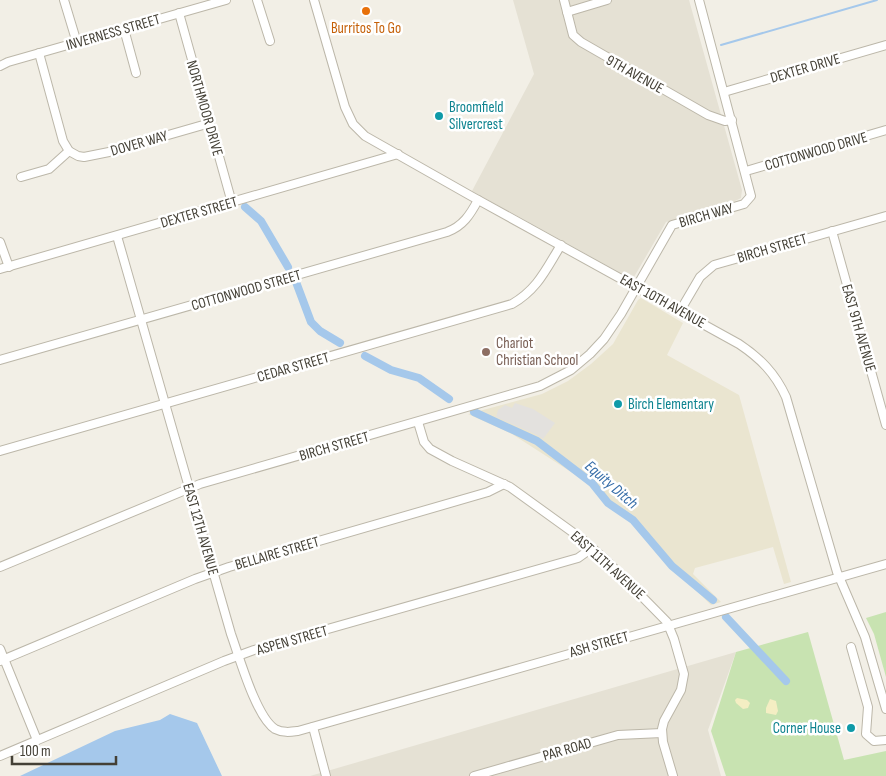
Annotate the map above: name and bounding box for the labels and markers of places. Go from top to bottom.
marker: Burritos To Go [360,5,372,17]
place label: Burritos To Go [331,19,401,38]
place label: Broomfield Silvercrest [449,98,503,134]
marker: Broomfield Silvercrest [433,110,445,122]
place label: Chariot Christian School [496,334,578,370]
marker: Chariot Christian School [480,346,492,358]
place label: Birch Elementary [628,395,714,414]
marker: Birch Elementary [612,398,624,410]
place label: Corner House [773,719,841,738]
marker: Corner House [845,722,857,734]

